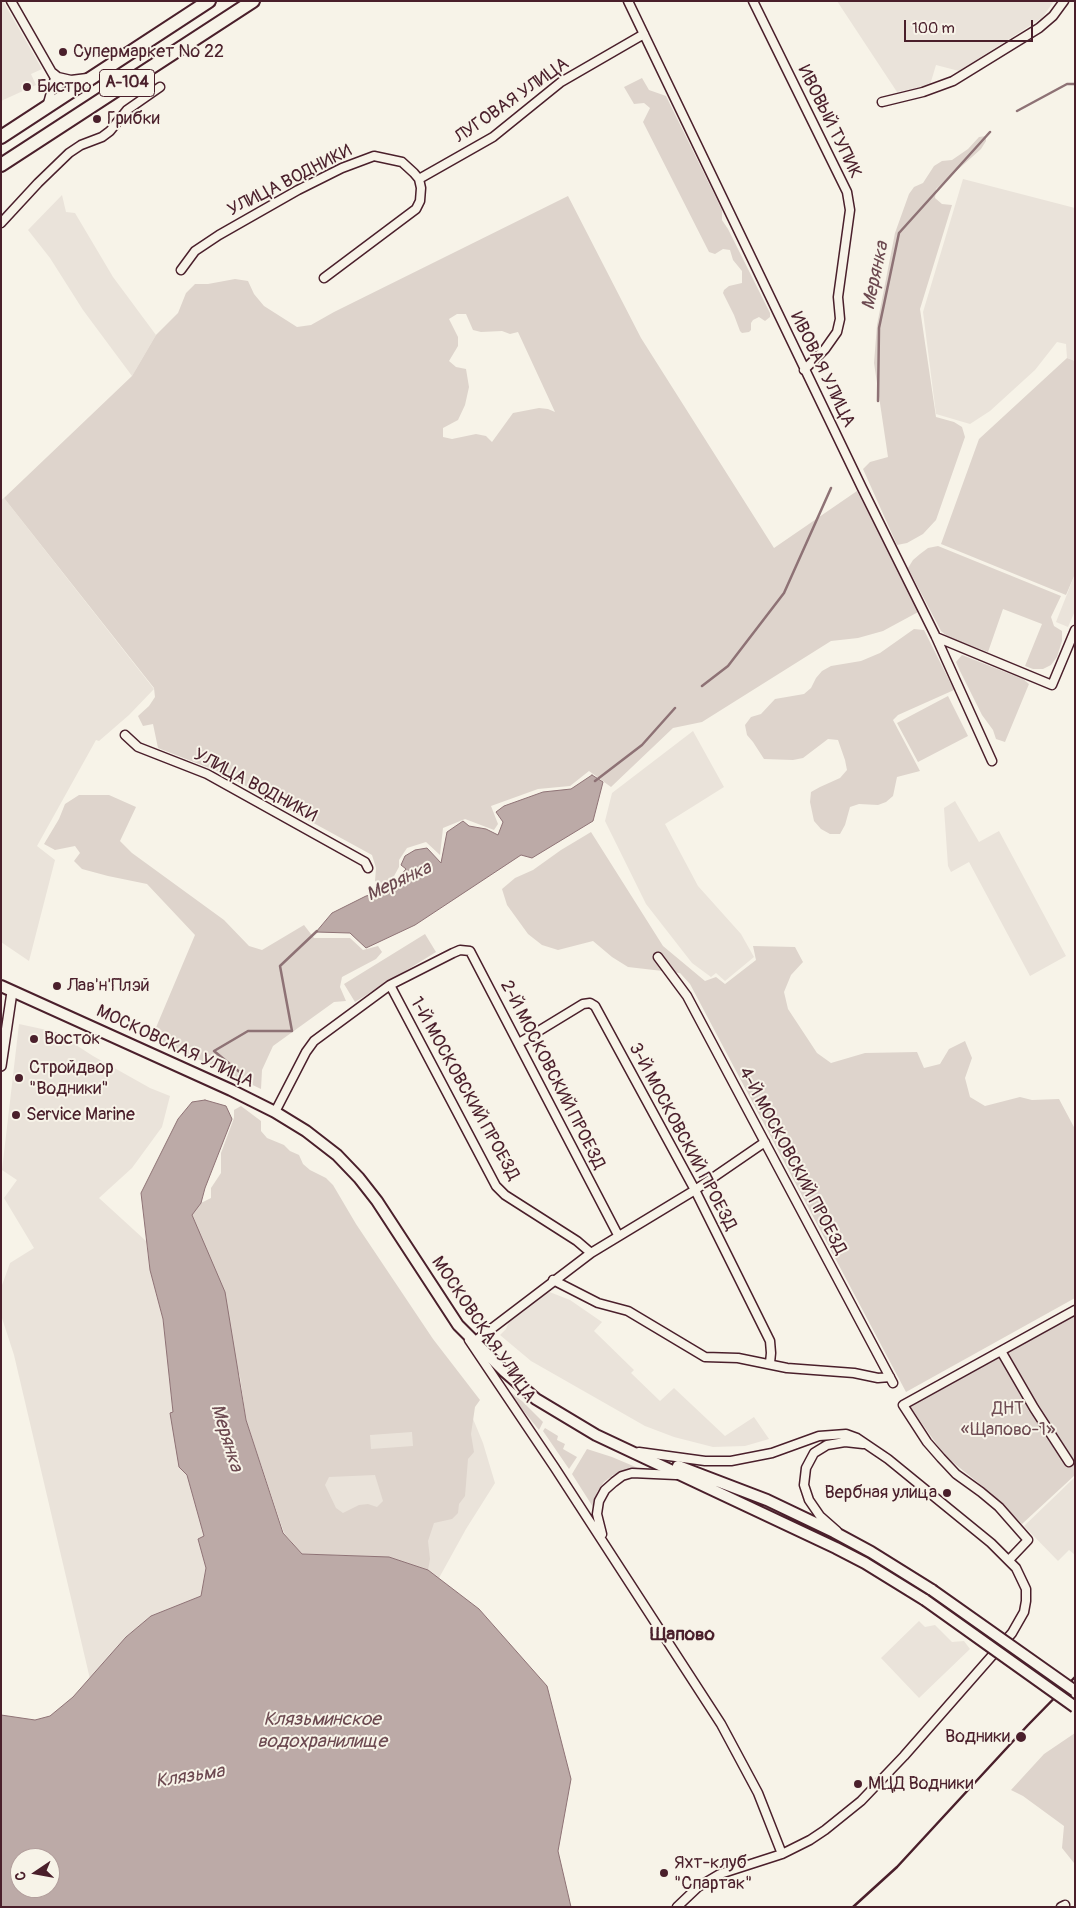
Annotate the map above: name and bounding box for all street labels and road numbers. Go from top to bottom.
street label: ЛУГОВАЯ УЛИЦА [451,54,573,148]
street label: ИВОВЫЙ ТУПИК [792,62,866,182]
road number: А-104 [100,70,154,96]
street label: УЛИЦА ВОДНИКИ [224,140,356,222]
street label: ИВОВАЯ УЛИЦА [785,309,859,431]
street label: УЛИЦА ВОДНИКИ [190,744,320,828]
street label: 2-Й МОСКОВСКИЙ ПРОЕЗД [495,977,609,1173]
street label: 1-Й МОСКОВСКИЙ ПРОЕЗД [405,994,523,1184]
street label: МОСКОВСКАЯ УЛИЦА [93,1001,257,1093]
street label: 3-Й МОСКОВСКИЙ ПРОЕЗД [623,1040,741,1234]
street label: 4-Й МОСКОВСКИЙ ПРОЕЗД [733,1063,851,1259]
street label: МОСКОВСКАЯ УЛИЦА [426,1253,540,1407]

